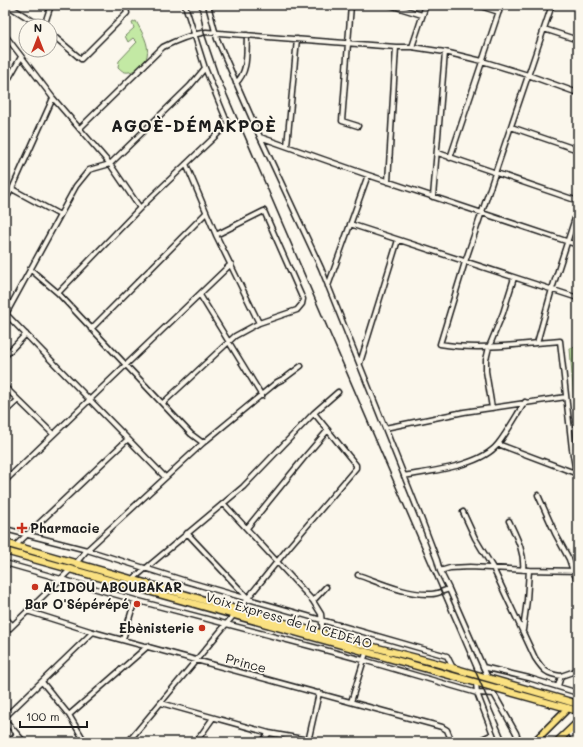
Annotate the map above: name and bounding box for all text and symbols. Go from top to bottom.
north arrow [18,18,58,58]
text: N [34,20,42,35]
district label: AGOÈ-DÉMAKPOÈ [111,114,277,136]
place label: Pharmacie [30,519,100,536]
marker: Pharmacie [17,523,27,533]
place label: ALIDOU ABOUBAKAR [43,578,182,595]
marker: ALIDOU ABOUBAKAR [30,582,40,592]
street label: Voix Express de la CEDEAO [204,588,374,651]
place label: Bar O'Sépérépé [24,595,129,612]
marker: Bar O'Sépérépé [132,599,142,609]
place label: Ebènisterie [119,619,194,636]
marker: Ebènisterie [197,623,207,633]
street label: Prince [224,649,268,676]
scale bar [20,703,87,729]
text: 100 m [26,708,60,724]

